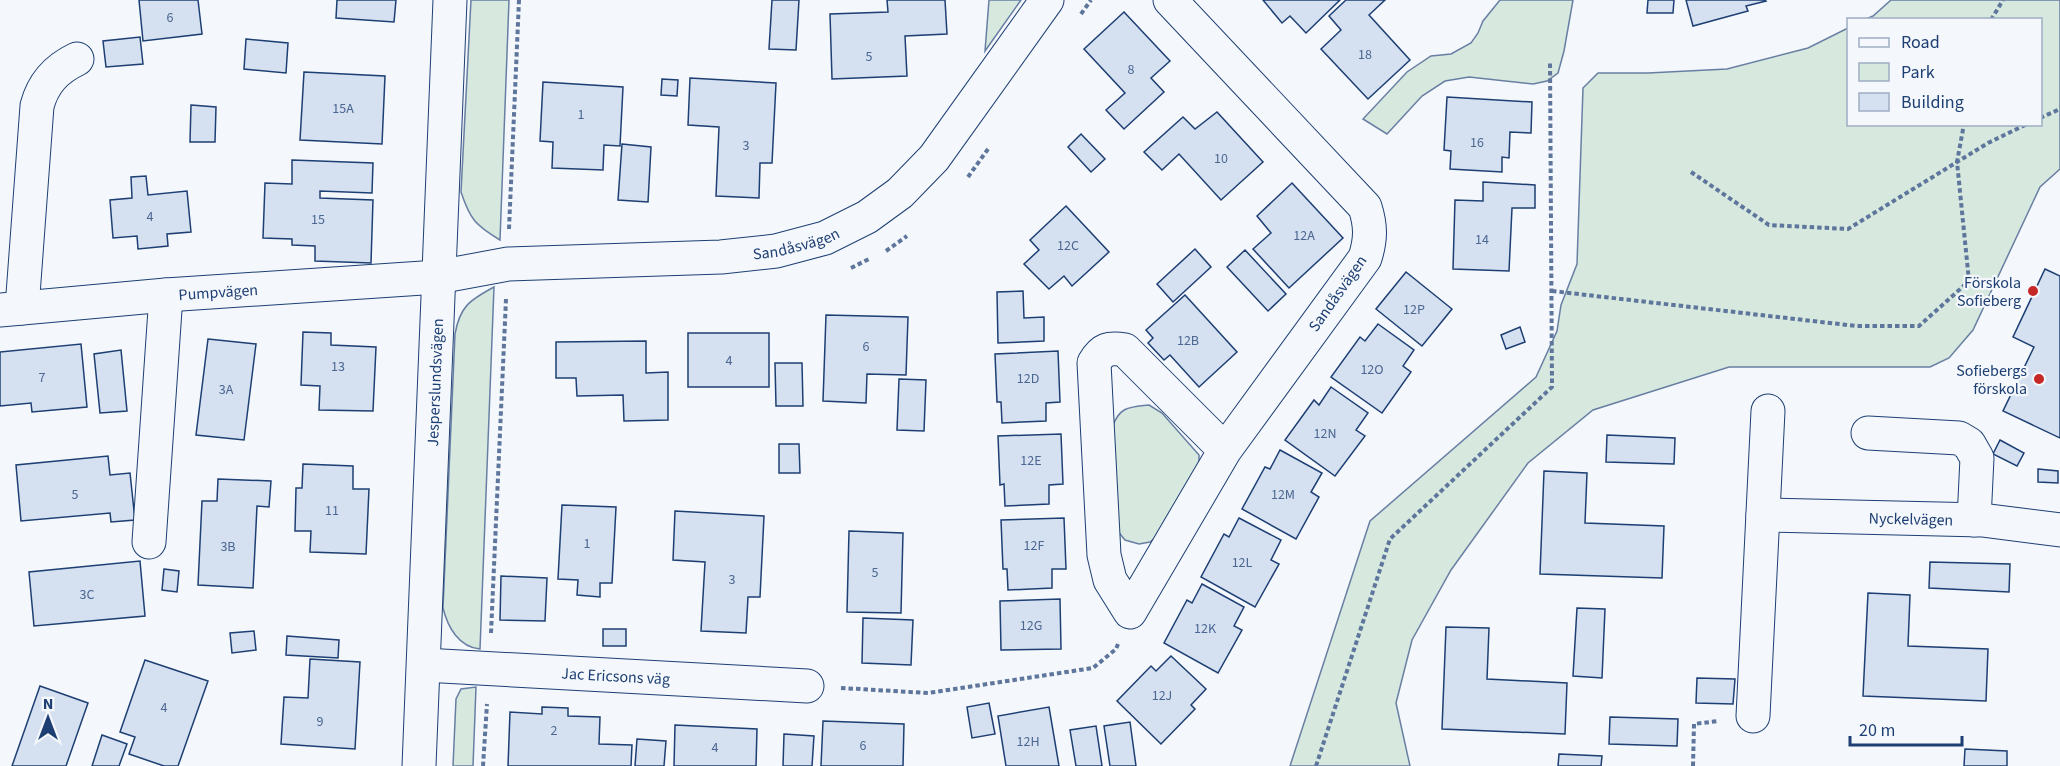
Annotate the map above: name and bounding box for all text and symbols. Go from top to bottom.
house number: 6 [167,8,174,28]
legend [1847,18,2042,126]
text: Road [1901,30,1940,55]
house number: 18 [1358,45,1372,65]
house number: 5 [866,47,873,67]
house number: 8 [1128,60,1135,80]
text: Park [1901,60,1935,85]
text: Building [1901,90,1964,115]
house number: 15A [332,99,354,119]
house number: 1 [578,105,585,125]
house number: 16 [1470,133,1484,153]
house number: 3 [743,136,750,156]
house number: 10 [1214,149,1228,169]
house number: 4 [147,207,154,227]
house number: 15 [311,210,325,230]
street label: Sandåsvägen [752,222,844,265]
house number: 12A [1293,226,1315,246]
house number: 14 [1475,230,1489,250]
house number: 12C [1057,236,1079,256]
street label: Sandåsvägen [1303,251,1372,336]
place label: Förskola Sofieberg [1957,272,2021,312]
street label: Pumpvägen [178,279,259,306]
marker: Förskola Sofieberg [2026,284,2040,298]
house number: 12P [1403,300,1425,320]
street label: Jesperslundsvägen [422,318,449,447]
house number: 12B [1177,331,1199,351]
house number: 6 [863,337,870,357]
house number: 4 [726,351,733,371]
house number: 13 [331,357,345,377]
house number: 12O [1360,360,1384,380]
place label: Sofiebergs förskola [1956,360,2027,400]
house number: 7 [39,368,46,388]
house number: 12D [1017,369,1039,389]
marker: Sofiebergs förskola [2032,372,2046,386]
house number: 3A [219,380,234,400]
house number: 12N [1314,424,1336,444]
house number: 12E [1020,451,1042,471]
house number: 5 [72,485,79,505]
house number: 12M [1271,485,1295,505]
house number: 11 [325,501,339,521]
street label: Nyckelvägen [1868,507,1953,531]
house number: 1 [584,534,591,554]
house number: 12F [1024,536,1044,556]
house number: 3B [220,537,236,557]
house number: 12L [1232,553,1253,573]
house number: 5 [872,563,879,583]
house number: 3 [729,570,736,590]
house number: 3C [80,585,94,605]
house number: 12G [1020,616,1042,636]
house number: 12K [1194,619,1217,639]
street label: Jac Ericsons väg [561,663,671,690]
house number: 12J [1152,686,1172,706]
north arrow [18,688,78,748]
text: N [43,693,53,715]
house number: 4 [161,698,168,718]
scale bar [1850,709,1962,747]
house number: 9 [317,712,324,732]
text: 20 m [1859,718,1895,743]
house number: 2 [551,721,558,741]
house number: 12H [1016,732,1040,752]
house number: 6 [860,736,867,756]
house number: 4 [712,738,719,758]

